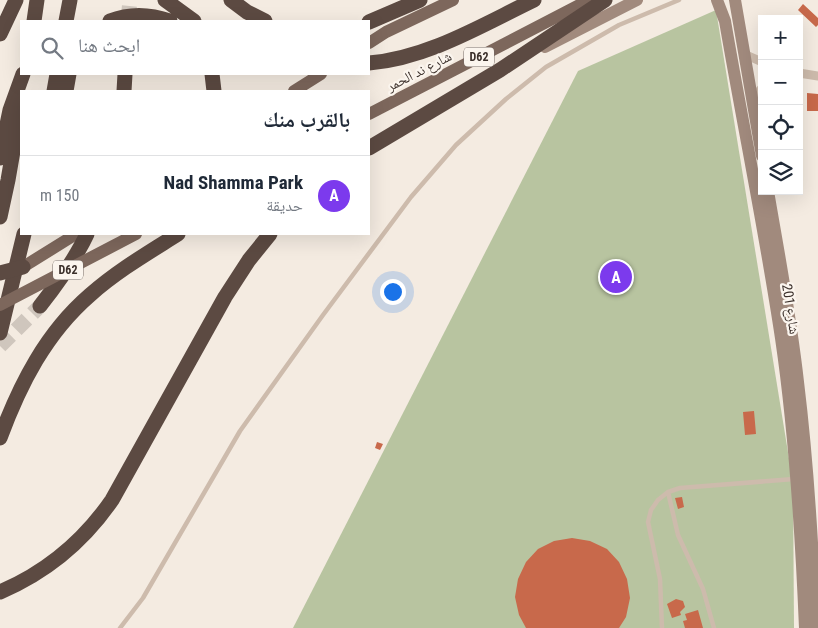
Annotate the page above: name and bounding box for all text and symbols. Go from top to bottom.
map controls [758,15,803,195]
button: + [758,15,803,60]
search box [20,20,370,75]
icon: search [38,34,66,62]
text: ابحث هنا [78,34,140,57]
street label: شارع ند الحمر [383,48,455,96]
road number: D62 [464,48,494,66]
button: − [758,60,803,105]
button: locate [758,105,803,150]
text: بالقرب منك [263,108,350,132]
button: layers [758,150,803,195]
text: Nad Shamma Park [164,171,303,194]
text: 150 m [40,186,79,205]
text: A [329,186,339,205]
text: حديقة [266,196,303,215]
pin: A [600,258,632,296]
road number: D62 [53,260,83,280]
your location [380,279,406,305]
street label: شارع 201 [777,283,803,336]

